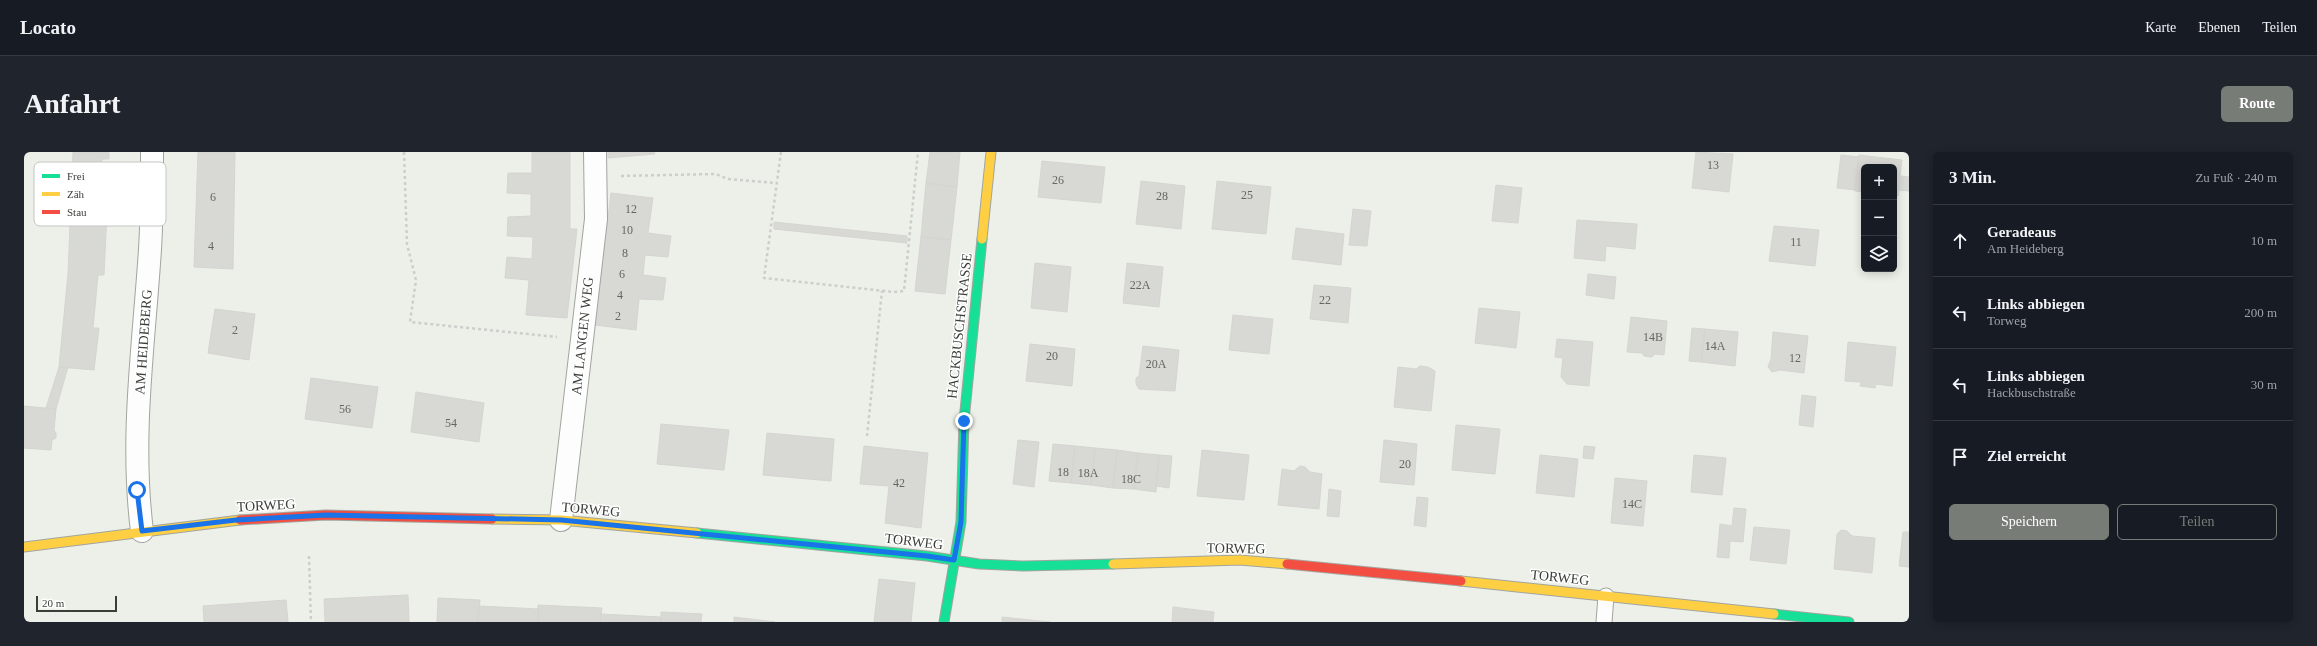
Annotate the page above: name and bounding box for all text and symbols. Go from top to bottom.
text: Locato [20,17,76,38]
text: Karte [2145,20,2176,35]
text: Ebenen [2198,20,2240,35]
text: Teilen [2262,20,2297,35]
button: Route [2221,86,2293,122]
text: Anfahrt [24,88,120,119]
house number: 13 [1707,158,1719,172]
legend [34,162,166,226]
map controls [1861,164,1897,272]
button: + [1861,164,1897,200]
text: 3 Min. [1949,168,1996,187]
text: Frei [67,170,85,182]
text: Zu Fuß · 240 m [2195,170,2277,185]
house number: 26 [1052,173,1064,187]
text: Zäh [67,188,85,200]
house number: 25 [1241,188,1253,202]
house number: 28 [1156,189,1168,203]
house number: 6 [210,190,216,204]
button: − [1861,200,1897,236]
house number: 12 [625,202,637,216]
text: Stau [67,206,87,218]
house number: 10 [621,223,633,237]
text: Geradeaus [1987,224,2056,240]
icon: ahead [1949,230,1971,252]
text: 10 m [2251,233,2277,248]
house number: 11 [1790,235,1802,249]
button: layers [1861,236,1897,272]
house number: 4 [208,239,214,253]
text: Am Heideberg [1987,241,2064,256]
house number: 8 [622,246,628,260]
street label: HACKBUSCHSTRASSE [944,253,975,400]
house number: 6 [619,267,625,281]
street label: AM LANGEN WEG [569,276,596,396]
house number: 22A [1130,278,1151,292]
house number: 4 [617,288,623,302]
street label: AM HEIDEBERG [132,289,155,395]
house number: 22 [1319,293,1331,307]
text: Links abbiegen [1987,296,2085,312]
icon: left [1949,302,1971,324]
text: 200 m [2244,305,2277,320]
house number: 2 [615,309,621,323]
text: Torweg [1987,313,2027,328]
house number: 2 [232,323,238,337]
house number: 14B [1643,330,1663,344]
house number: 14A [1705,339,1726,353]
house number: 20 [1046,349,1058,363]
house number: 12 [1789,351,1801,365]
house number: 20A [1146,357,1167,371]
text: Links abbiegen [1987,368,2085,384]
icon: left [1949,374,1971,396]
text: 30 m [2251,377,2277,392]
text: Hackbuschstraße [1987,385,2076,400]
house number: 56 [339,402,351,416]
route end [955,412,973,430]
house number: 54 [445,416,457,430]
icon: arrive [1949,446,1971,468]
text: Ziel erreicht [1987,448,2066,464]
house number: 20 [1399,457,1411,471]
house number: 18 [1057,465,1069,479]
house number: 18A [1078,466,1099,480]
house number: 18C [1121,472,1141,486]
house number: 42 [893,476,905,490]
route start [128,481,146,499]
street label: TORWEG [236,496,296,515]
house number: 14C [1622,497,1642,511]
street label: TORWEG [561,499,621,520]
button: Speichern [1949,504,2109,540]
button: Teilen [2117,504,2277,540]
street label: TORWEG [884,530,944,553]
street label: TORWEG [1206,540,1266,557]
street label: TORWEG [1530,567,1590,588]
scale bar [36,594,117,613]
text: 20 m [42,597,64,609]

